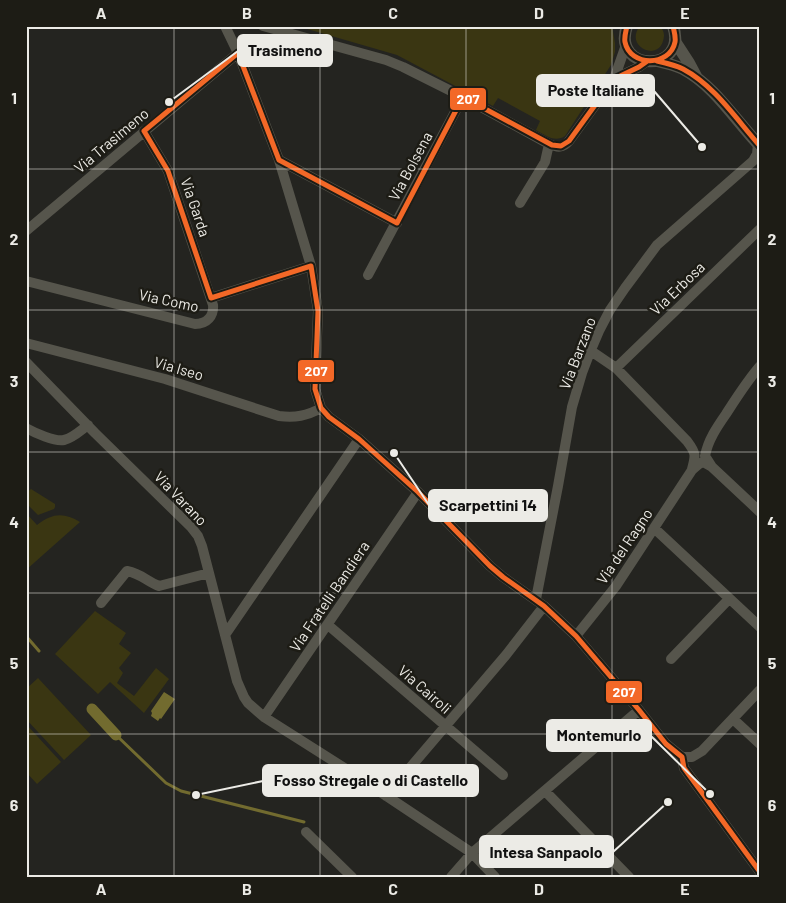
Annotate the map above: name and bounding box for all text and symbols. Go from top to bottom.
text: A [96,3,107,22]
text: B [242,3,252,22]
text: C [388,3,398,22]
text: D [534,3,544,22]
text: E [680,3,690,22]
callout: Trasimeno [238,35,332,66]
text: Trasimeno [248,40,322,59]
callout: Poste Italiane [537,75,654,106]
text: Poste Italiane [548,80,645,99]
line badge: 207 [449,87,487,111]
text: 1 [11,88,17,107]
text: 1 [769,88,775,107]
text: 207 [457,90,479,107]
street label: Via Trasimeno [70,104,152,176]
street label: Via Bolsena [384,129,436,203]
street label: Via Garda [178,175,214,239]
text: 2 [10,229,19,248]
text: 2 [768,229,777,248]
street label: Via Erbosa [646,258,708,318]
street label: Via Como [137,285,201,315]
street label: Via Barzano [555,314,599,392]
street label: Via Iseo [152,352,206,384]
line badge: 207 [297,359,335,383]
text: 207 [305,362,327,379]
text: 3 [10,371,18,390]
text: 3 [768,371,776,390]
street label: Via Varano [151,467,211,529]
callout: Scarpettini 14 [429,490,547,521]
text: Scarpettini 14 [439,495,537,514]
street label: Via del Ragno [592,505,656,587]
text: 4 [9,512,19,531]
text: 4 [767,512,777,531]
street label: Via Fratelli Bandiera [285,537,373,655]
text: 5 [10,653,19,672]
text: 5 [768,653,777,672]
street label: Via Cairoli [395,661,455,717]
line badge: 207 [605,680,643,704]
text: 207 [613,683,635,700]
callout: Montemurlo [547,720,651,751]
text: Montemurlo [557,725,641,744]
callout: Fosso Stregale o di Castello [263,765,478,796]
text: Fosso Stregale o di Castello [274,770,468,789]
text: 6 [10,795,19,814]
text: 6 [768,795,777,814]
callout: Intesa Sanpaolo [480,836,613,867]
text: Intesa Sanpaolo [489,842,603,861]
text: A [96,879,107,898]
text: B [242,879,252,898]
text: C [388,879,398,898]
text: D [534,879,544,898]
text: E [680,879,690,898]

